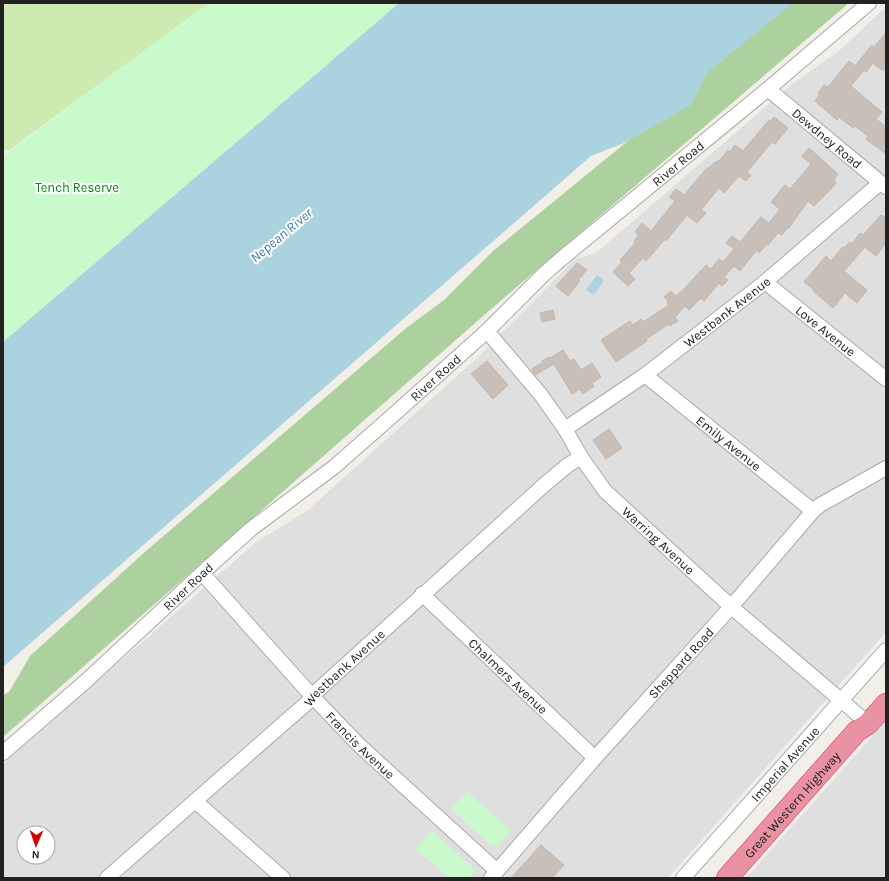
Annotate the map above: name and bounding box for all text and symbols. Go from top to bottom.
street label: Dewdney Road [789,105,865,172]
street label: River Road [649,138,707,189]
park label: Tench Reserve [35,180,119,195]
water label: Nepean River [247,204,317,266]
street label: Westbank Avenue [681,274,774,350]
street label: Love Avenue [793,303,859,360]
street label: River Road [407,351,464,404]
street label: Emily Avenue [693,413,764,474]
street label: Warring Avenue [619,504,698,578]
street label: River Road [160,560,216,613]
street label: Sheppard Road [645,625,717,702]
street label: Westbank Avenue [301,626,388,709]
street label: Chalmers Avenue [465,635,551,717]
street label: Francis Avenue [323,708,398,782]
street label: Imperial Avenue [748,723,823,805]
street label: Great Western Highway [741,749,843,861]
north arrow [16,825,56,865]
text: N [31,848,40,861]

